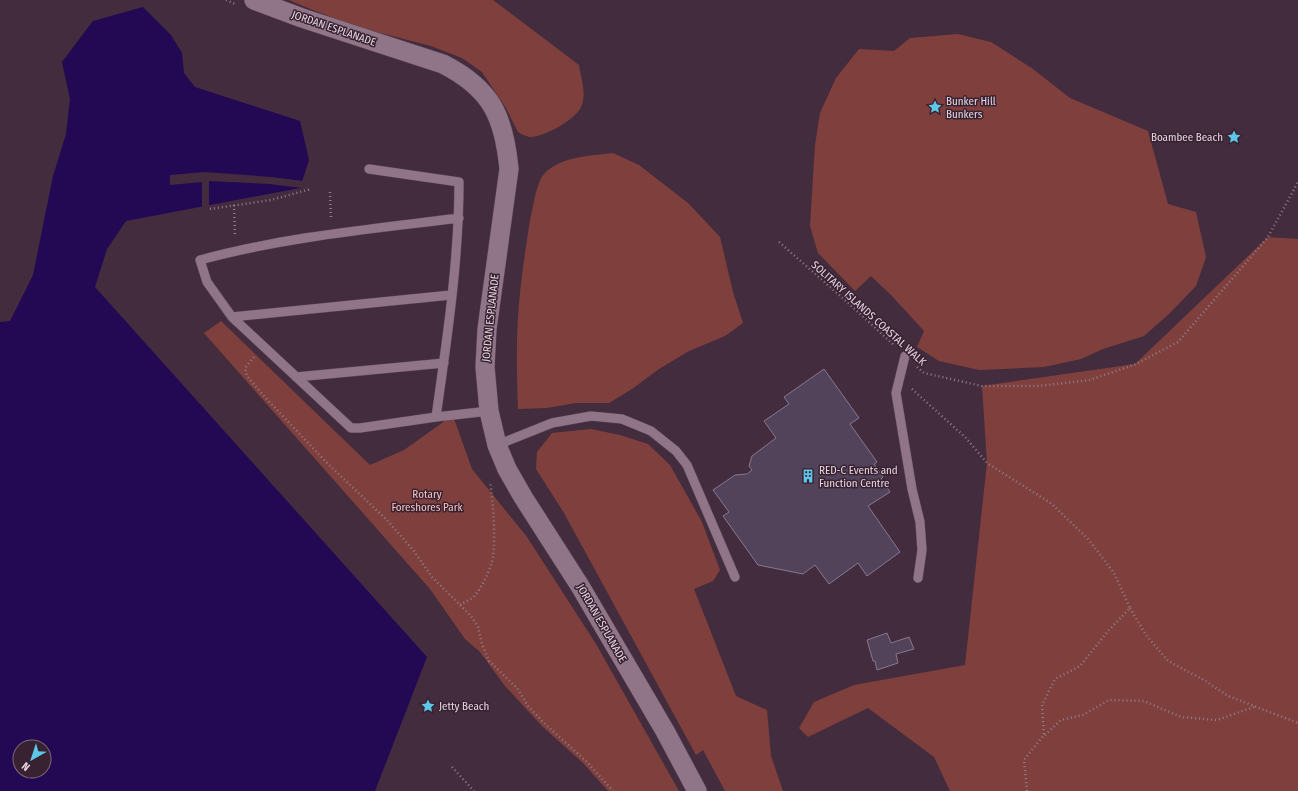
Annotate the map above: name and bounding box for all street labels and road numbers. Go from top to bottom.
street label: JORDAN ESPLANADE [290,8,378,49]
street label: SOLITARY ISLANDS COASTAL WALK [809,258,929,369]
street label: JORDAN ESPLANADE [479,274,502,363]
street label: JORDAN ESPLANADE [574,582,629,665]

